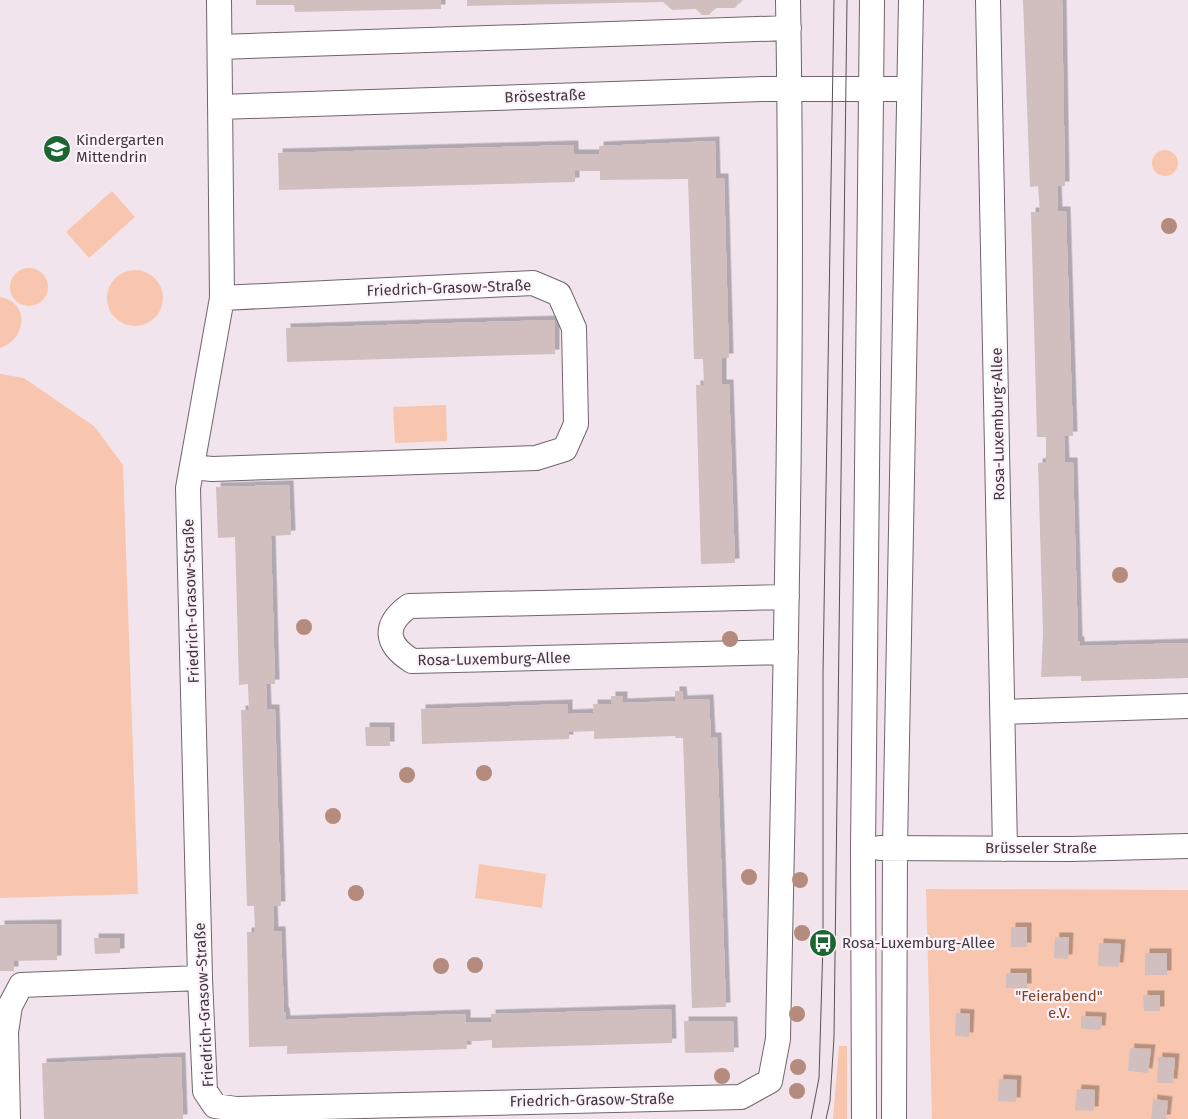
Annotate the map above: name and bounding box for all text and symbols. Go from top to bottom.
street label: Brösestraße [504,86,586,106]
place label: Kindergarten Mittendrin [76,131,164,166]
school or university icon: Kindergarten Mittendrin [42,134,72,164]
street label: Friedrich-Grasow-Straße [366,276,532,300]
street label: Rosa-Luxemburg-Allee [988,347,1008,501]
street label: Friedrich-Grasow-Straße [179,518,203,684]
street label: Rosa-Luxemburg-Allee [417,649,571,669]
street label: Brüsseler Straße [985,839,1097,857]
street label: Friedrich-Grasow-Straße [191,922,217,1088]
bus stop icon: Rosa-Luxemburg-Allee [808,928,838,958]
place label: Rosa-Luxemburg-Allee [842,934,995,952]
park label: "Feierabend" e.V. [1015,987,1103,1022]
street label: Friedrich-Grasow-Straße [509,1090,675,1110]

